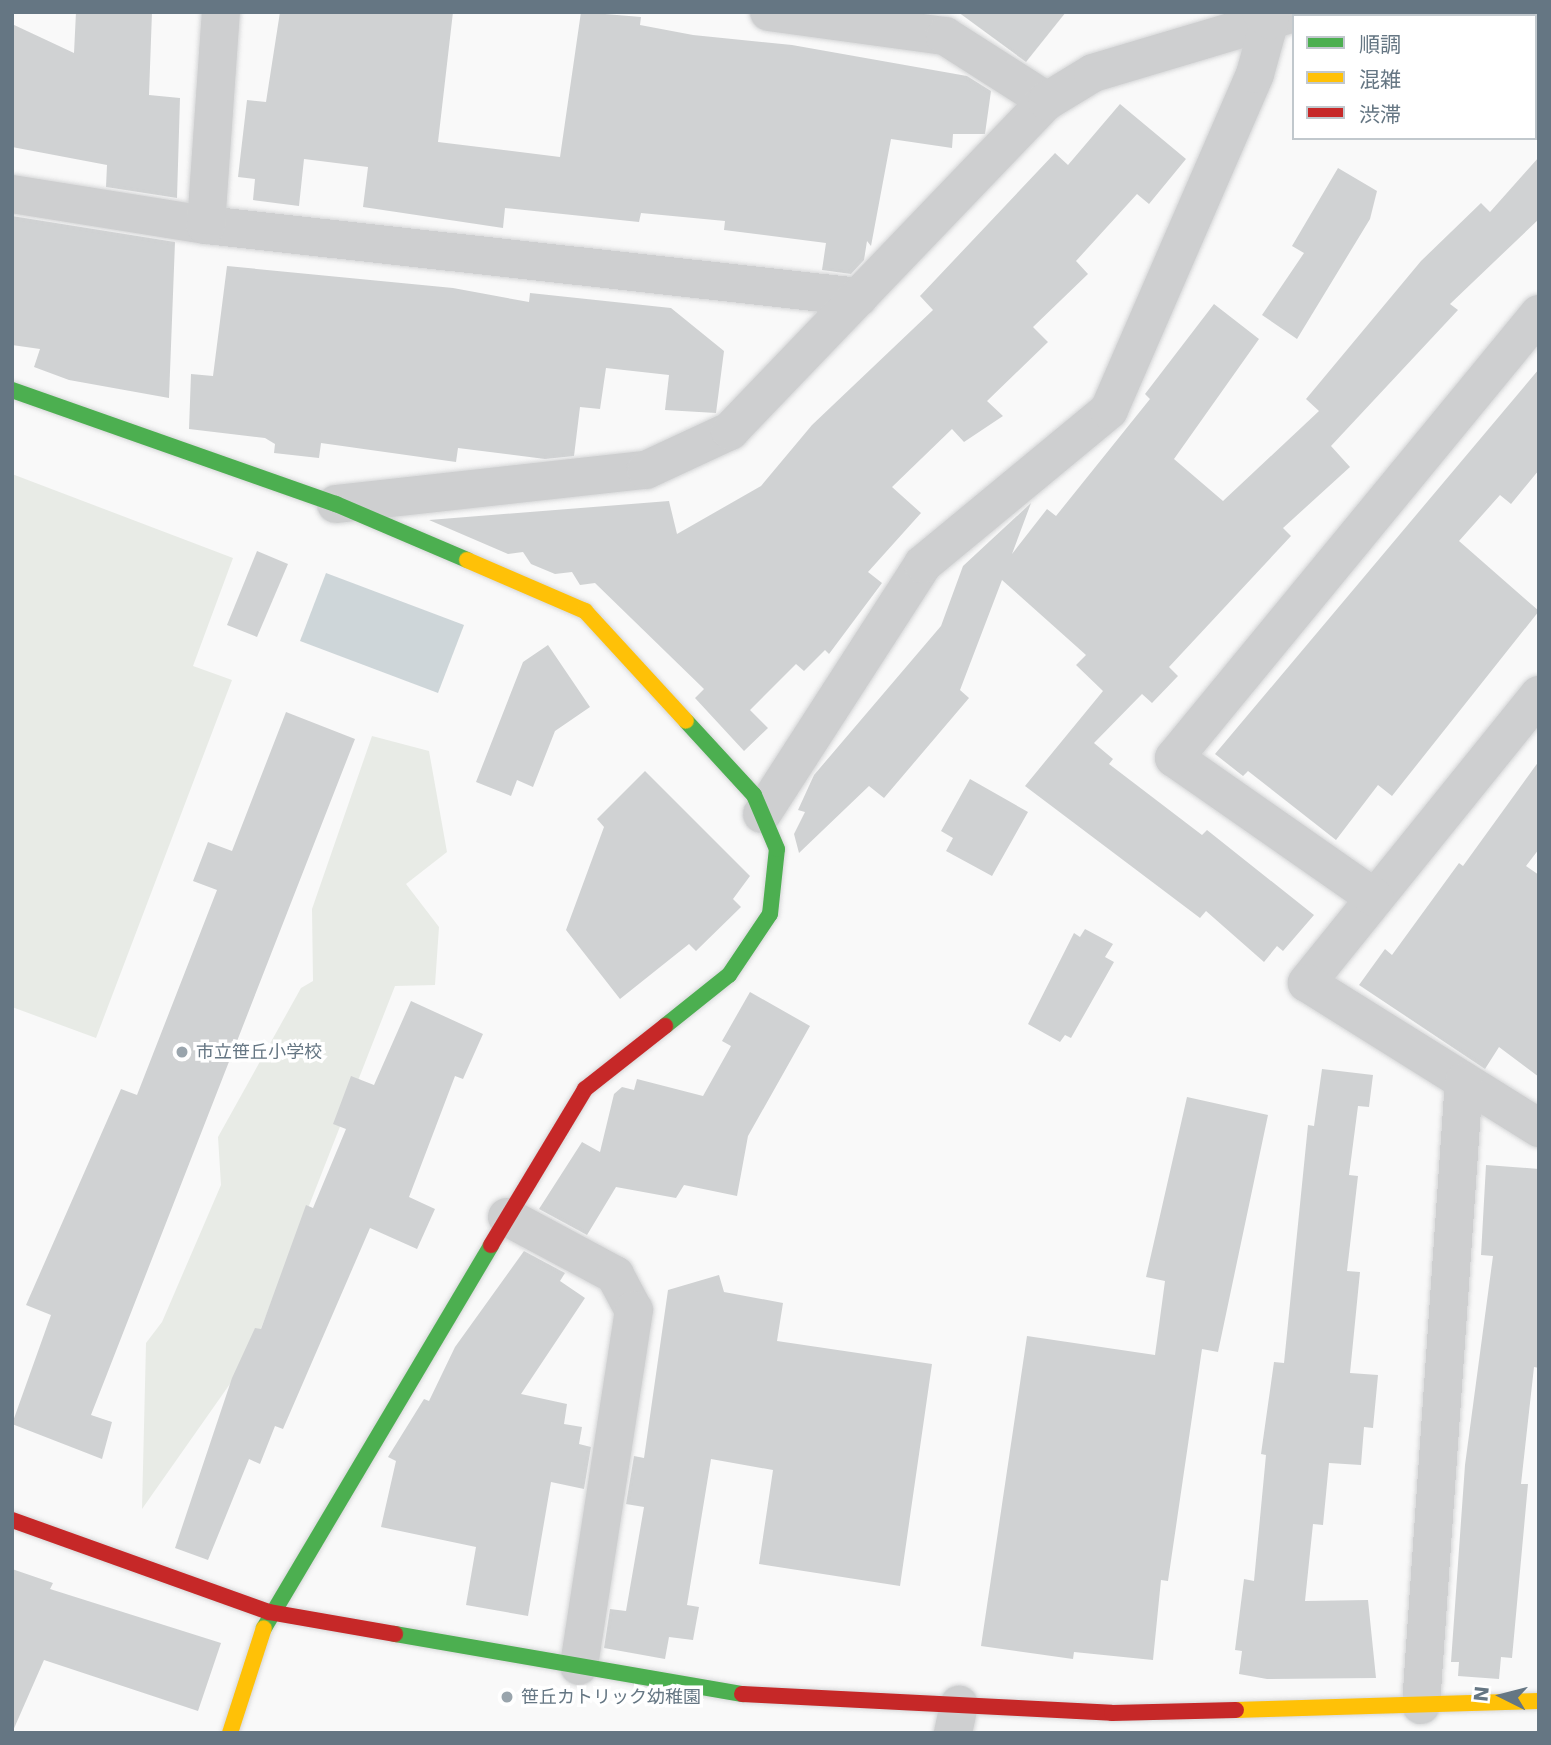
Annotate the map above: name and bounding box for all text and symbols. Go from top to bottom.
legend [1292,14,1537,140]
text: 順調 [1359,33,1401,57]
text: 混雑 [1359,68,1401,92]
text: 渋滞 [1359,103,1401,127]
place label: 市立笹丘小学校 [196,1041,322,1063]
marker: 市立笹丘小学校 [174,1044,190,1060]
north arrow [1467,1661,1537,1731]
text: N [1469,1685,1493,1703]
place label: 笹丘カトリック幼稚園 [521,1686,701,1708]
marker: 笹丘カトリック幼稚園 [499,1689,515,1705]

